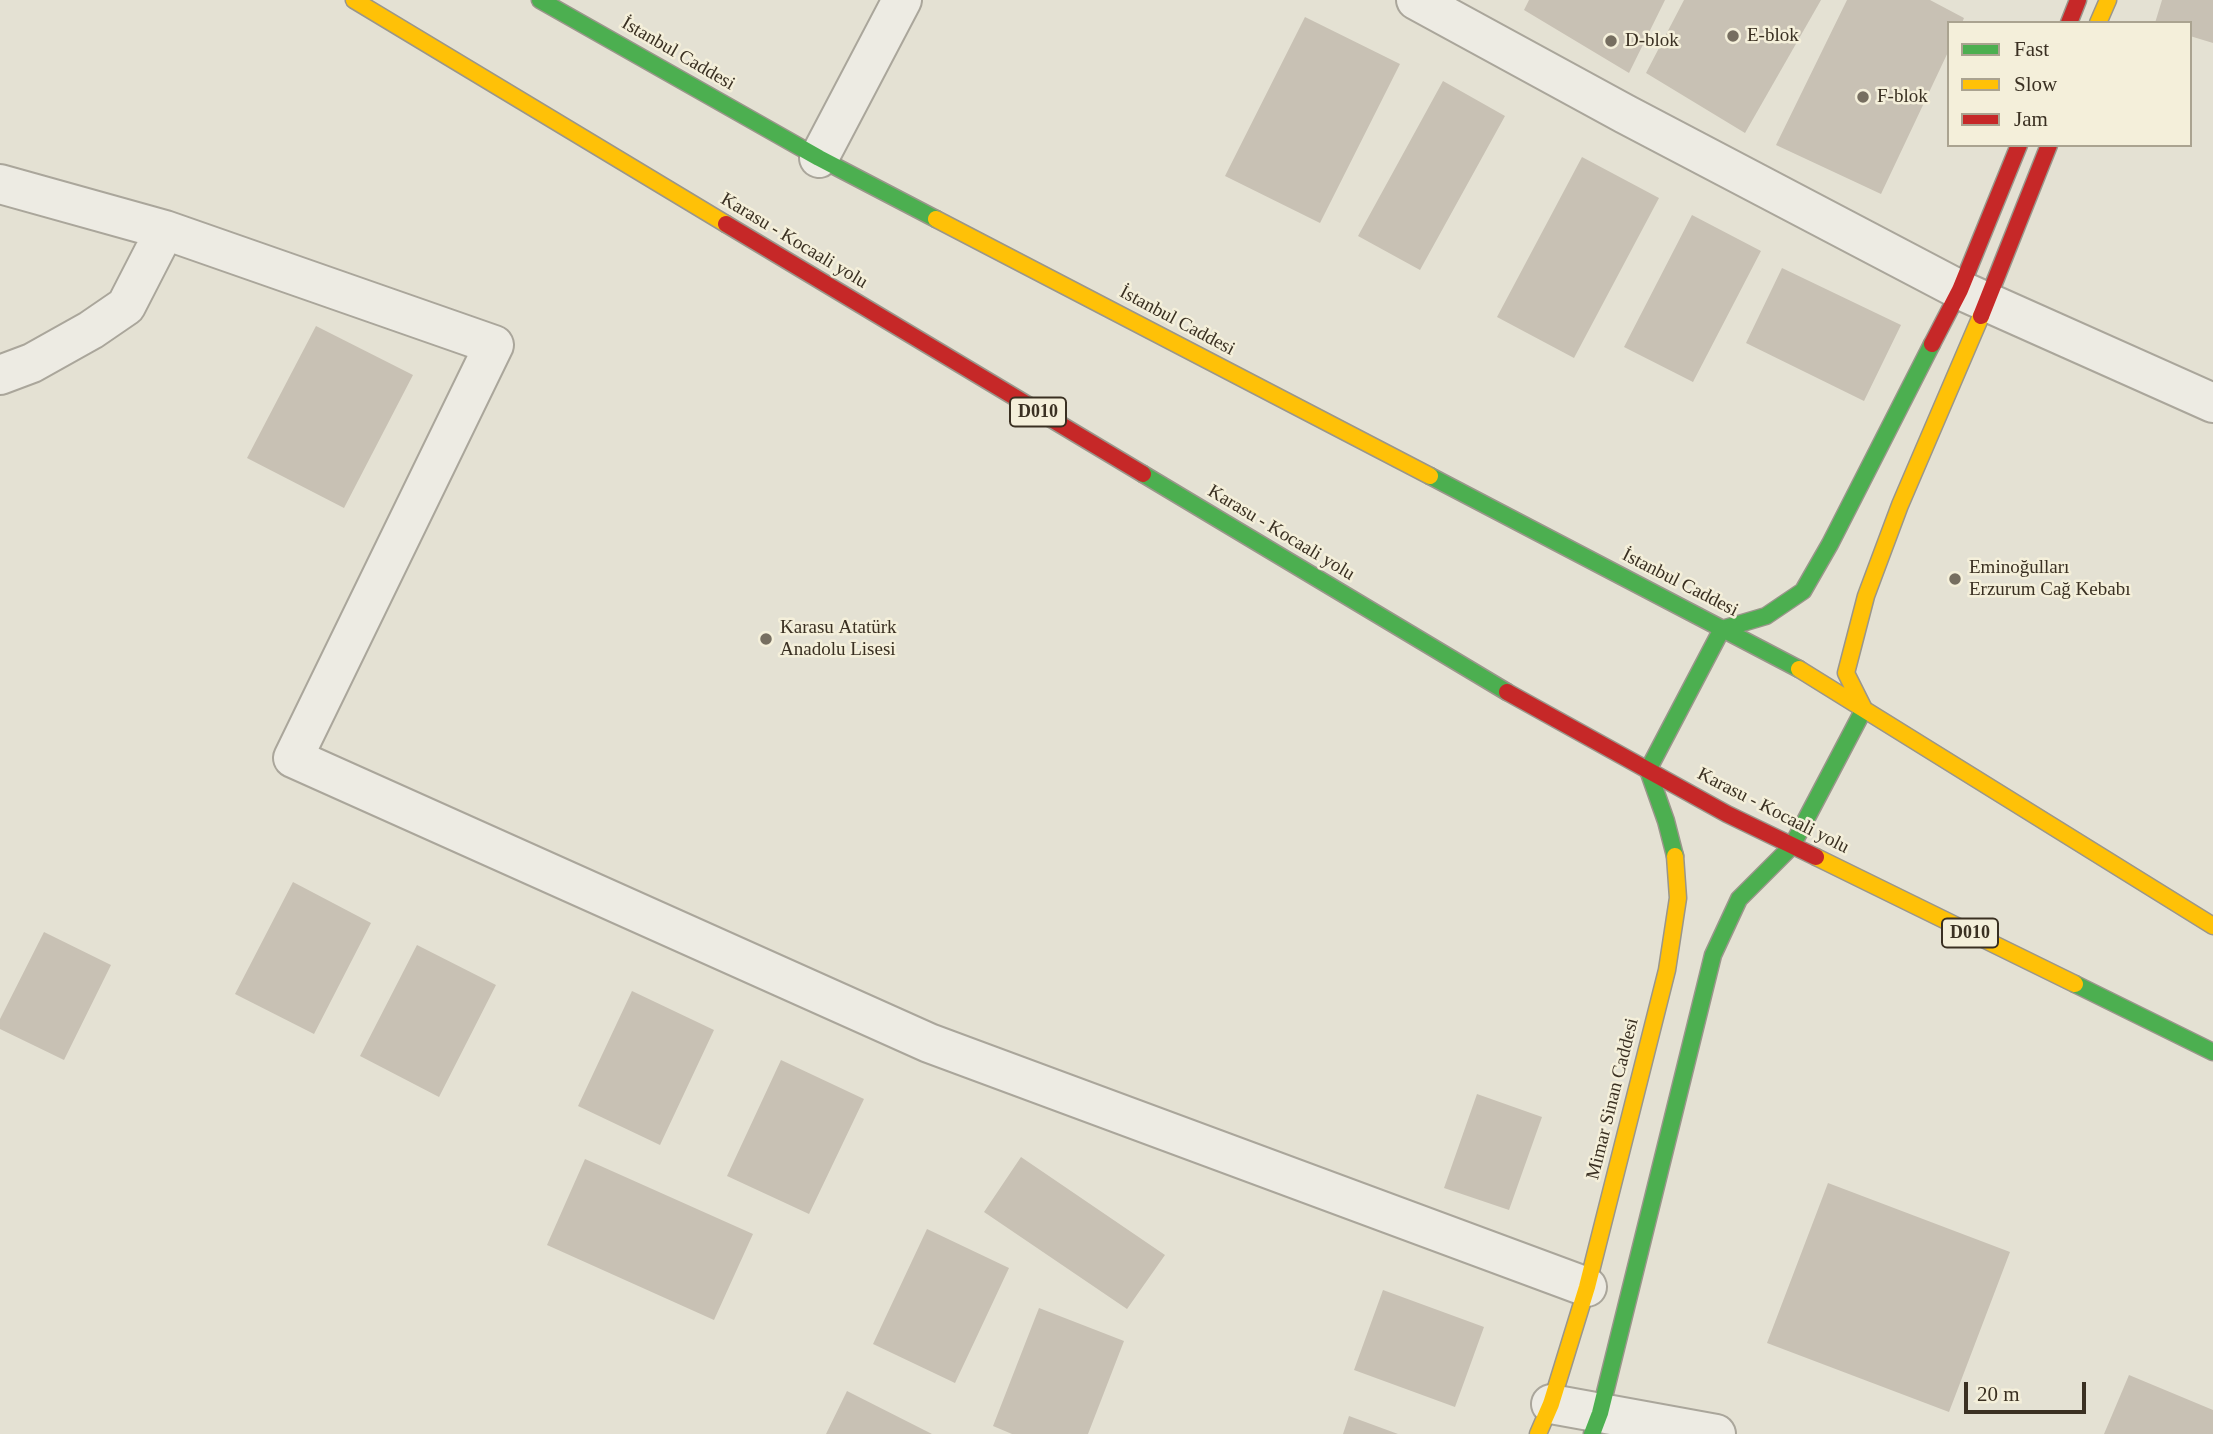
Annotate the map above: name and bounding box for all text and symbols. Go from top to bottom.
street label: İstanbul Caddesi [617,12,739,96]
legend [1947,21,2192,147]
place label: E-blok [1747,25,1799,47]
marker: E-blok [1725,28,1741,44]
place label: D-blok [1625,30,1679,52]
marker: D-blok [1603,33,1619,49]
text: Fast [2014,37,2049,61]
text: Slow [2014,72,2057,96]
place label: F-blok [1877,86,1928,108]
marker: F-blok [1855,89,1871,105]
text: Jam [2014,107,2048,131]
street label: Karasu - Kocaali yolu [716,188,872,294]
street label: İstanbul Caddesi [1116,281,1238,361]
road number: D010 [1010,398,1066,426]
street label: Karasu - Kocaali yolu [1203,480,1359,586]
street label: İstanbul Caddesi [1618,544,1742,622]
place label: Eminoğulları Erzurum Cağ Kebabı [1969,557,2130,601]
marker: Eminoğulları Erzurum Cağ Kebabı [1947,571,1963,587]
place label: Karasu Atatürk Anadolu Lisesi [780,617,897,661]
marker: Karasu Atatürk Anadolu Lisesi [758,631,774,647]
street label: Karasu - Kocaali yolu [1693,763,1853,859]
road number: D010 [1942,918,1998,948]
street label: Mimar Sinan Caddesi [1582,1016,1644,1182]
scale bar [1968,1368,2090,1412]
text: 20 m [1977,1382,2020,1406]

